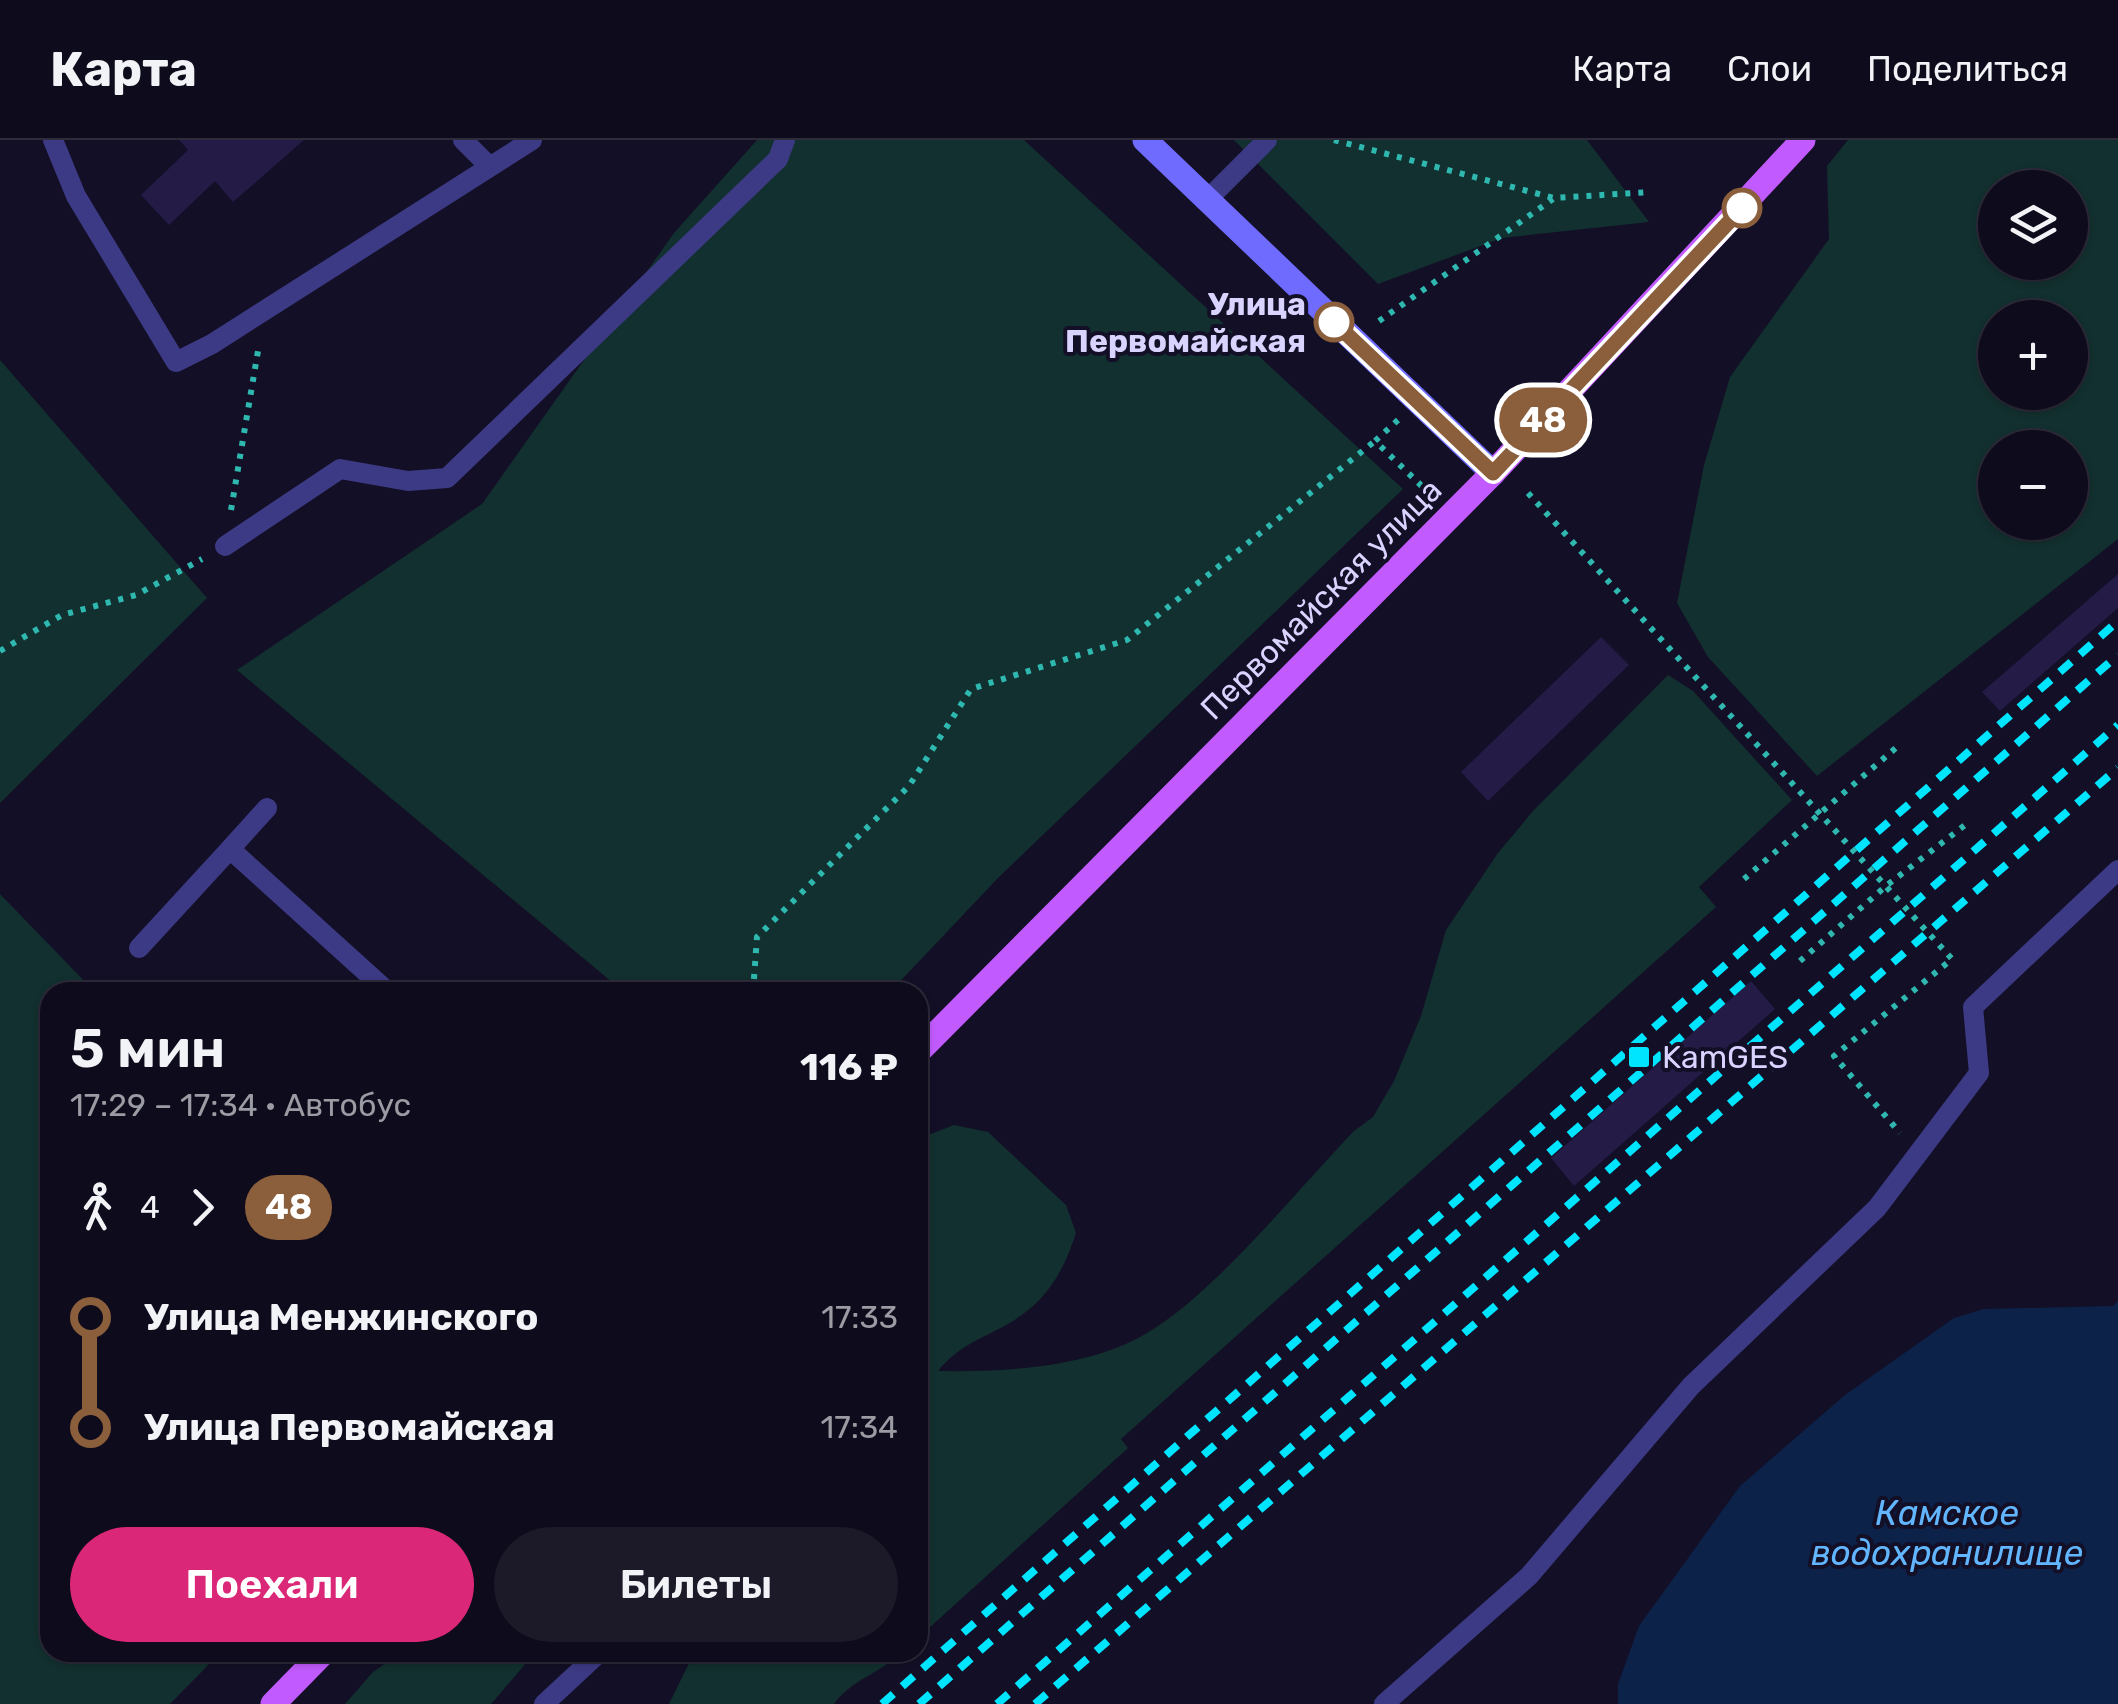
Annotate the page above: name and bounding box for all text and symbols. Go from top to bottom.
text: Карта [50,41,197,98]
text: Карта [1572,48,1672,90]
text: Слои [1727,48,1812,90]
text: Поделиться [1867,48,2068,90]
map controls [1978,170,2088,540]
button: layers [1978,170,2088,280]
unlabelled marker [1723,189,1761,227]
place label: Улица Первомайская [1065,285,1306,360]
button: + [1978,300,2088,410]
marker: Улица Первомайская [1315,303,1353,341]
line badge: 48 [1498,388,1588,452]
text: 48 [1519,399,1567,441]
button: − [1978,430,2088,540]
street label: Первомайская улица [1193,471,1449,727]
text: 5 мин [70,1016,225,1081]
place label: KamGES [1662,1038,1788,1076]
text: 116 ₽ [800,1044,898,1090]
marker: KamGES [1626,1044,1652,1070]
text: 17:29 – 17:34 · Автобус [70,1086,411,1124]
icon: walk [70,1180,125,1235]
icon: forward [175,1180,230,1235]
text: 48 [265,1186,312,1228]
text: 4 [140,1188,160,1226]
text: Улица Менжинского [144,1294,539,1340]
text: 17:33 [821,1298,898,1336]
text: Улица Первомайская [144,1404,555,1450]
text: 17:34 [821,1408,898,1446]
water label: Камское водохранилище [1811,1492,2083,1574]
button: Поехали [70,1527,474,1642]
button: Билеты [494,1527,898,1642]

